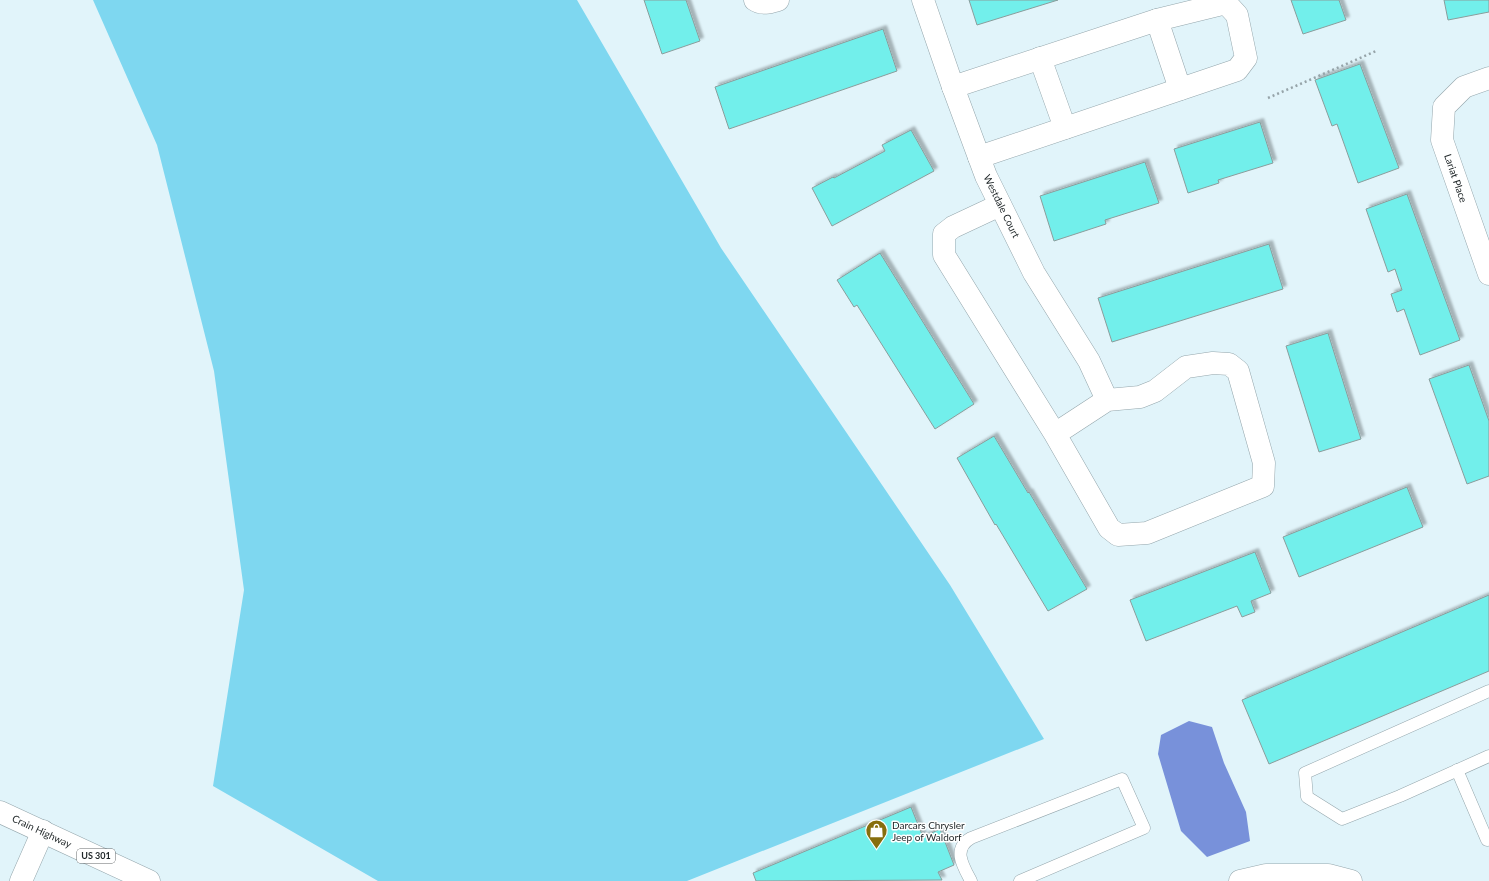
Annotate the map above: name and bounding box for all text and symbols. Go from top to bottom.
street label: Lariat Place [1442,152,1470,204]
street label: Westdale Court [982,172,1023,240]
street label: Crain Highway [10,812,74,850]
shop icon: Darcars Chrysler Jeep of Waldorf [864,818,890,851]
place label: Darcars Chrysler Jeep of Waldorf [892,819,965,843]
road number: US 301 [77,849,115,863]

